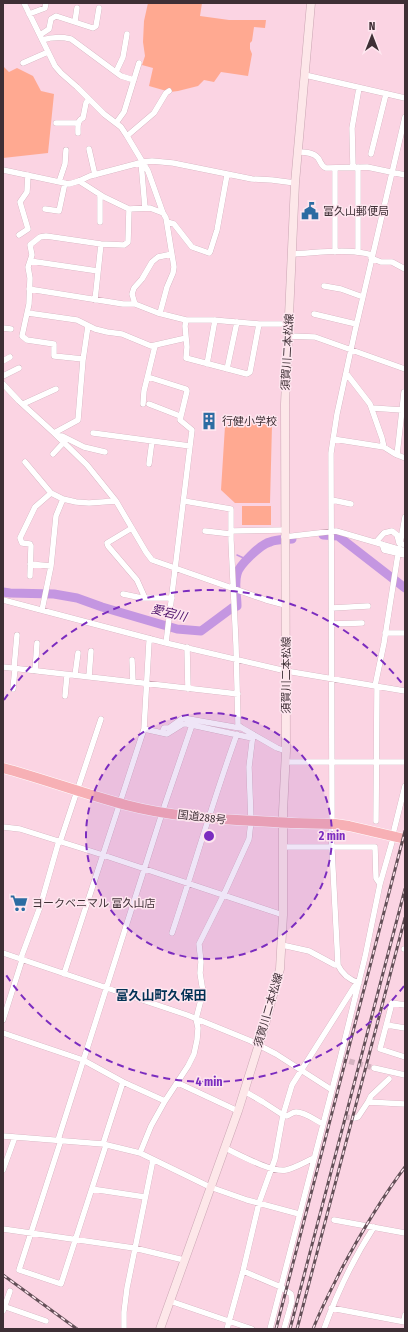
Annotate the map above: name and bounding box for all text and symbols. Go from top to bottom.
north arrow [352,16,392,56]
text: N [369,20,375,33]
public building icon: 富久山郵便局 [300,201,320,221]
place label: 富久山郵便局 [323,205,389,218]
street label: 須賀川二本松線 [279,313,296,391]
building icon: 行健小学校 [199,411,219,431]
place label: 行健小学校 [222,415,277,428]
water label: 愛宕川 [150,602,190,625]
street label: 須賀川二本松線 [280,637,293,714]
street label: 国道288号 [177,808,227,827]
centre of rings [202,829,216,843]
text: 2 min [318,829,345,843]
supermarket icon: ヨークベニマル 富久山店 [9,893,29,913]
place label: ヨークベニマル 富久山店 [32,897,156,910]
street label: 須賀川二本松線 [252,971,285,1049]
district label: 富久山町久保田 [115,988,207,1003]
text: 4 min [195,1075,223,1089]

